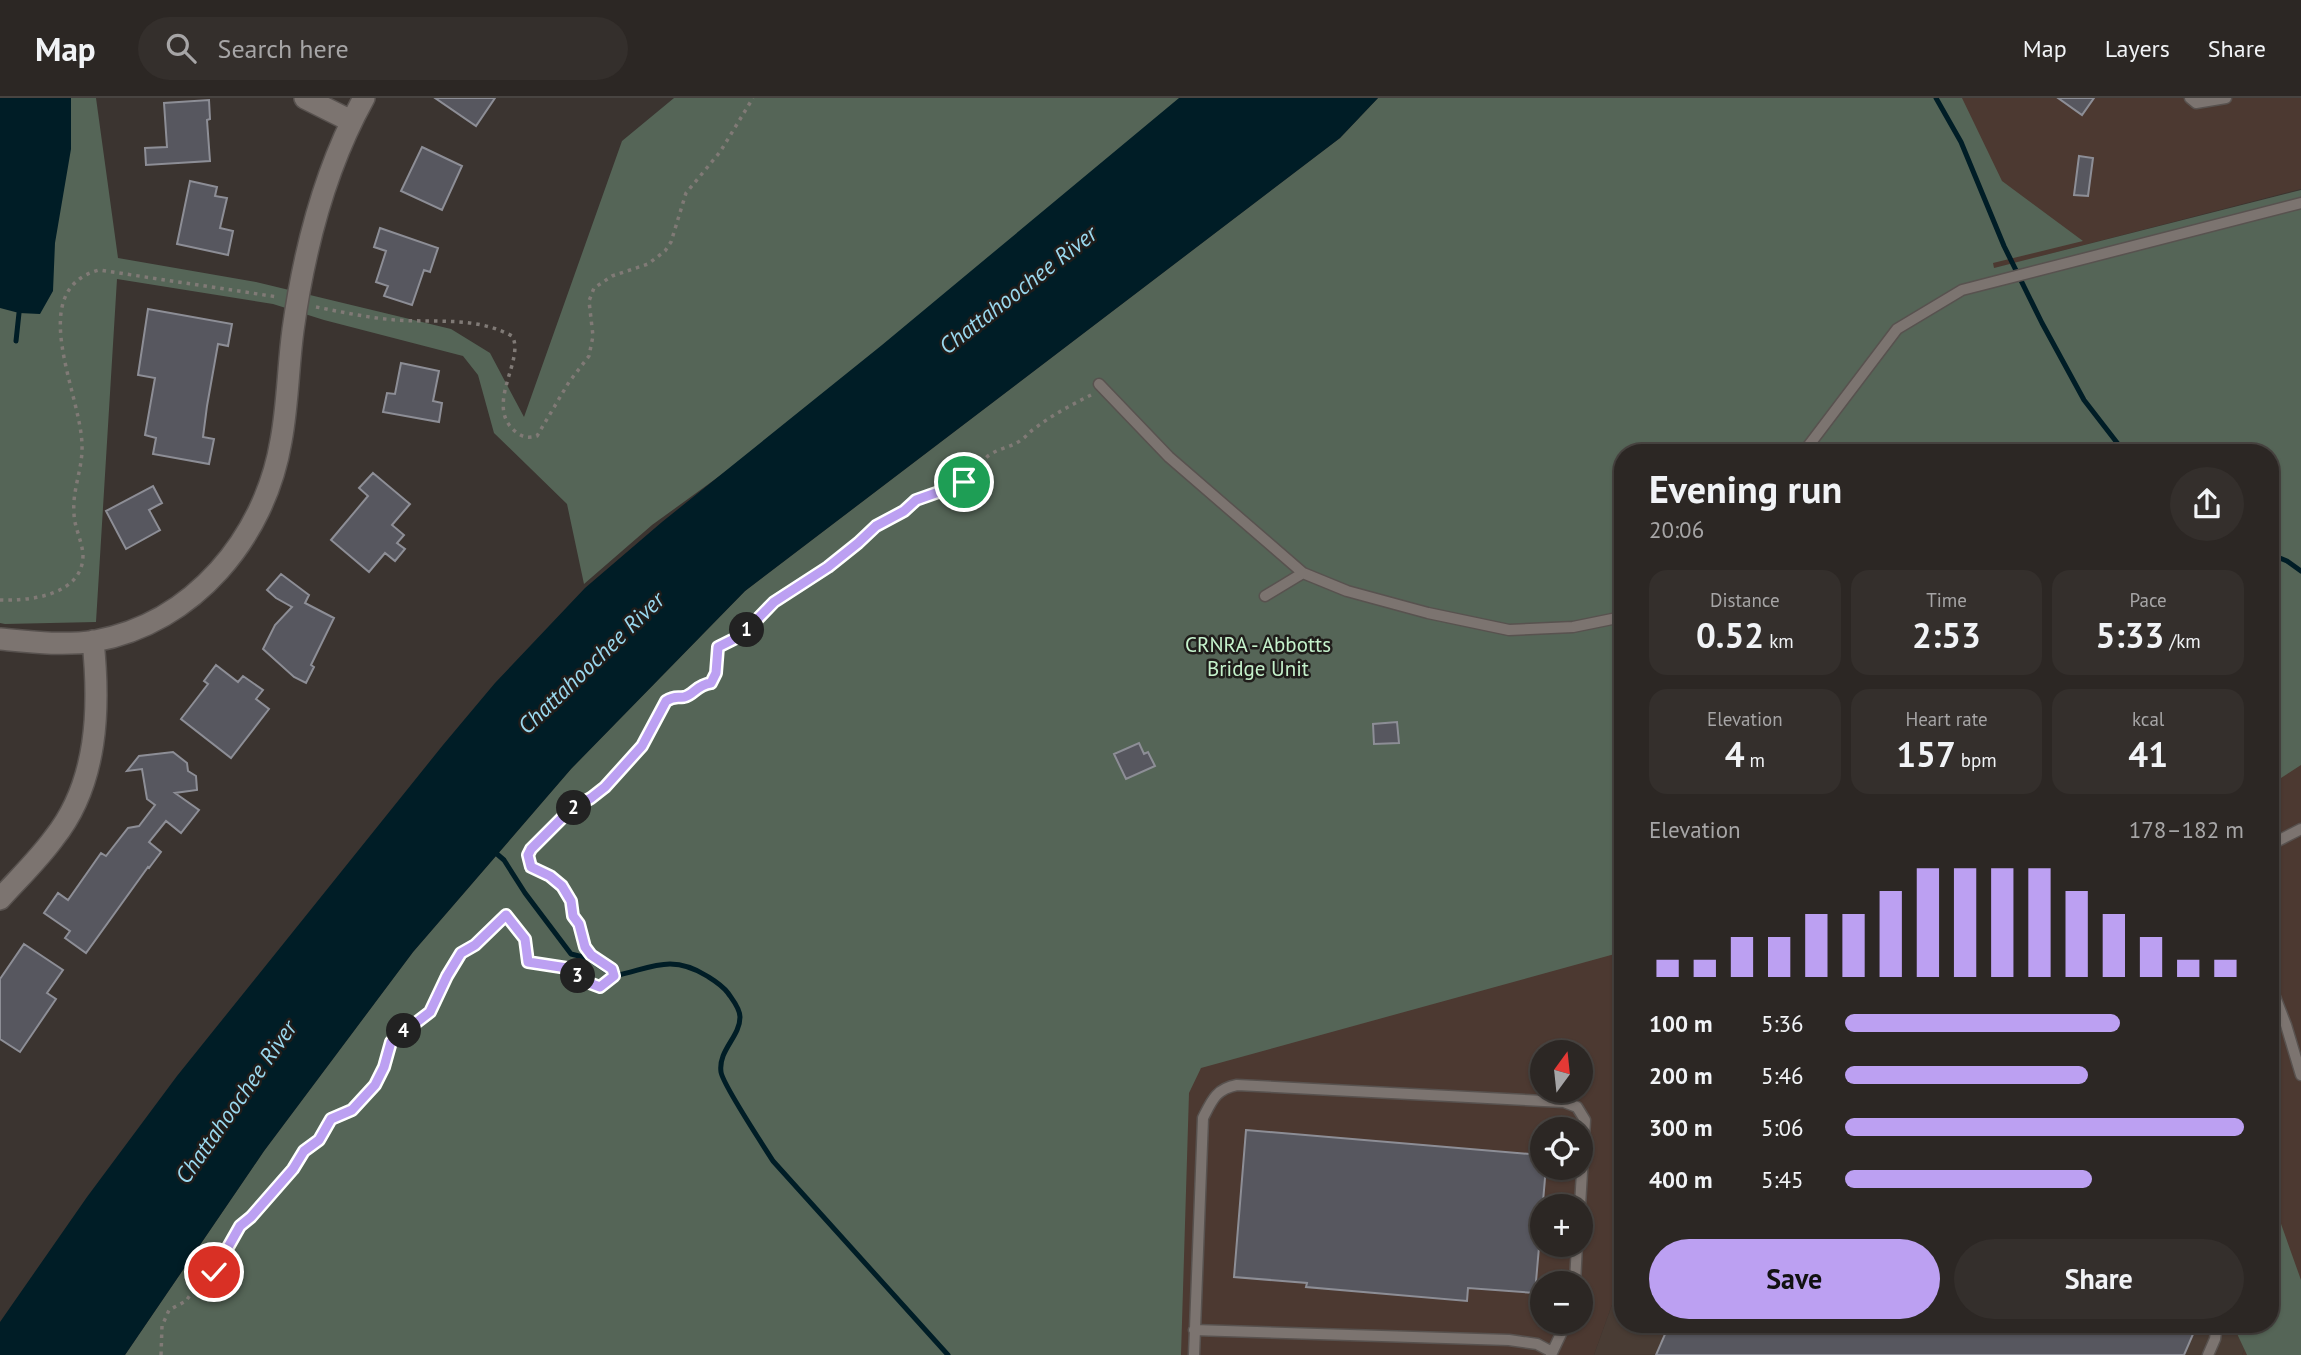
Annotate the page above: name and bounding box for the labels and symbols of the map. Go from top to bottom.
water label: Chattahoochee River [933,218,1104,360]
pin [934,452,994,512]
water label: Chattahoochee River [511,584,671,740]
pin: 1 [730,612,764,648]
park label: CRNRA - Abbotts Bridge Unit [1185,631,1331,682]
pin: 2 [556,790,592,826]
pin: 3 [560,958,596,994]
water label: Chattahoochee River [169,1013,304,1189]
pin: 4 [386,1014,422,1048]
north arrow [1530,1040,1592,1102]
pin [184,1242,244,1302]

